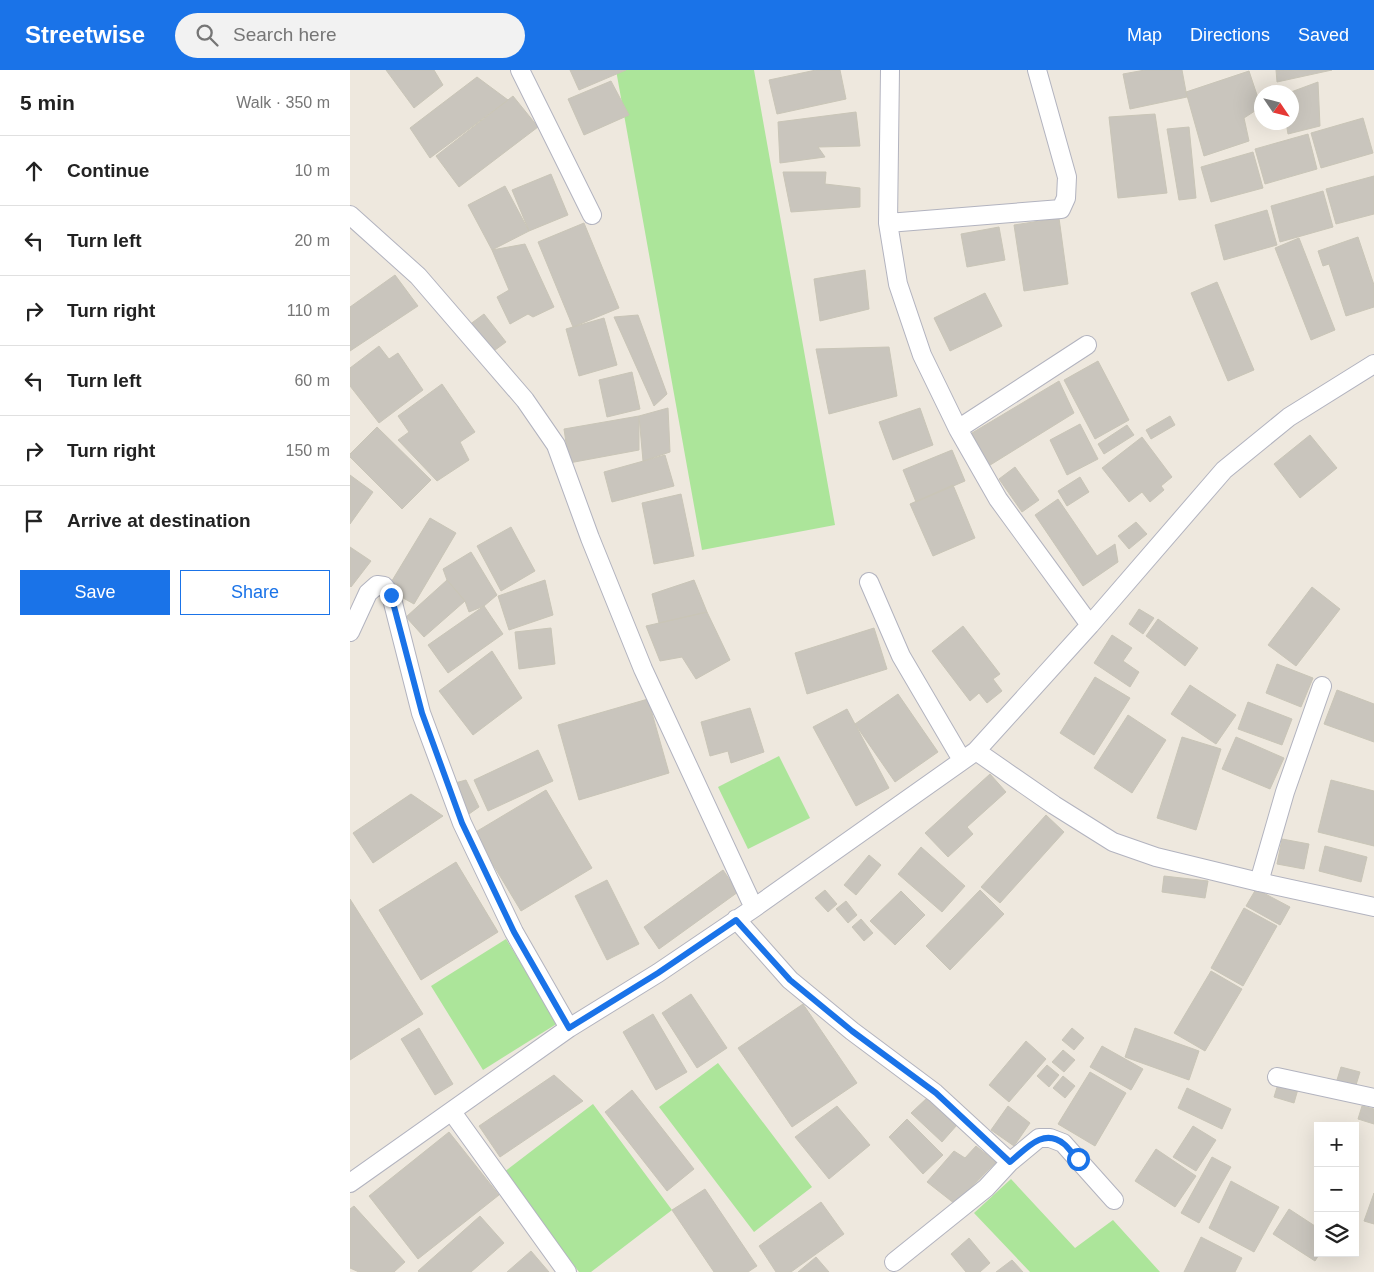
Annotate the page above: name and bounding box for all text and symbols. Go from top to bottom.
search box [175,13,525,58]
text: Streetwise [25,21,145,48]
icon: search [193,21,221,49]
text: Search here [233,24,337,45]
text: Map [1127,25,1162,45]
text: Directions [1190,25,1270,45]
text: Saved [1298,25,1349,45]
north arrow [1254,85,1299,130]
text: 5 min [20,91,75,114]
text: Walk · 350 m [236,94,330,111]
icon: ahead [20,157,48,185]
text: Continue [67,160,149,181]
text: 10 m [294,162,330,179]
icon: left [20,227,48,255]
text: Turn left [67,230,142,251]
text: 20 m [294,232,330,249]
icon: right [20,297,48,325]
text: Turn right [67,300,155,321]
text: 110 m [287,302,330,319]
icon: left [20,367,48,395]
text: Turn left [67,370,142,391]
text: 60 m [294,372,330,389]
icon: right [20,437,48,465]
text: Turn right [67,440,155,461]
text: 150 m [286,442,330,459]
icon: arrive [20,507,48,535]
text: Arrive at destination [67,510,251,531]
button: Save [20,570,170,615]
button: Share [180,570,330,615]
route end [380,584,403,607]
map controls [1314,1122,1359,1257]
button: + [1314,1122,1359,1167]
route start [1067,1148,1090,1171]
button: − [1314,1167,1359,1212]
button: layers [1314,1212,1359,1257]

